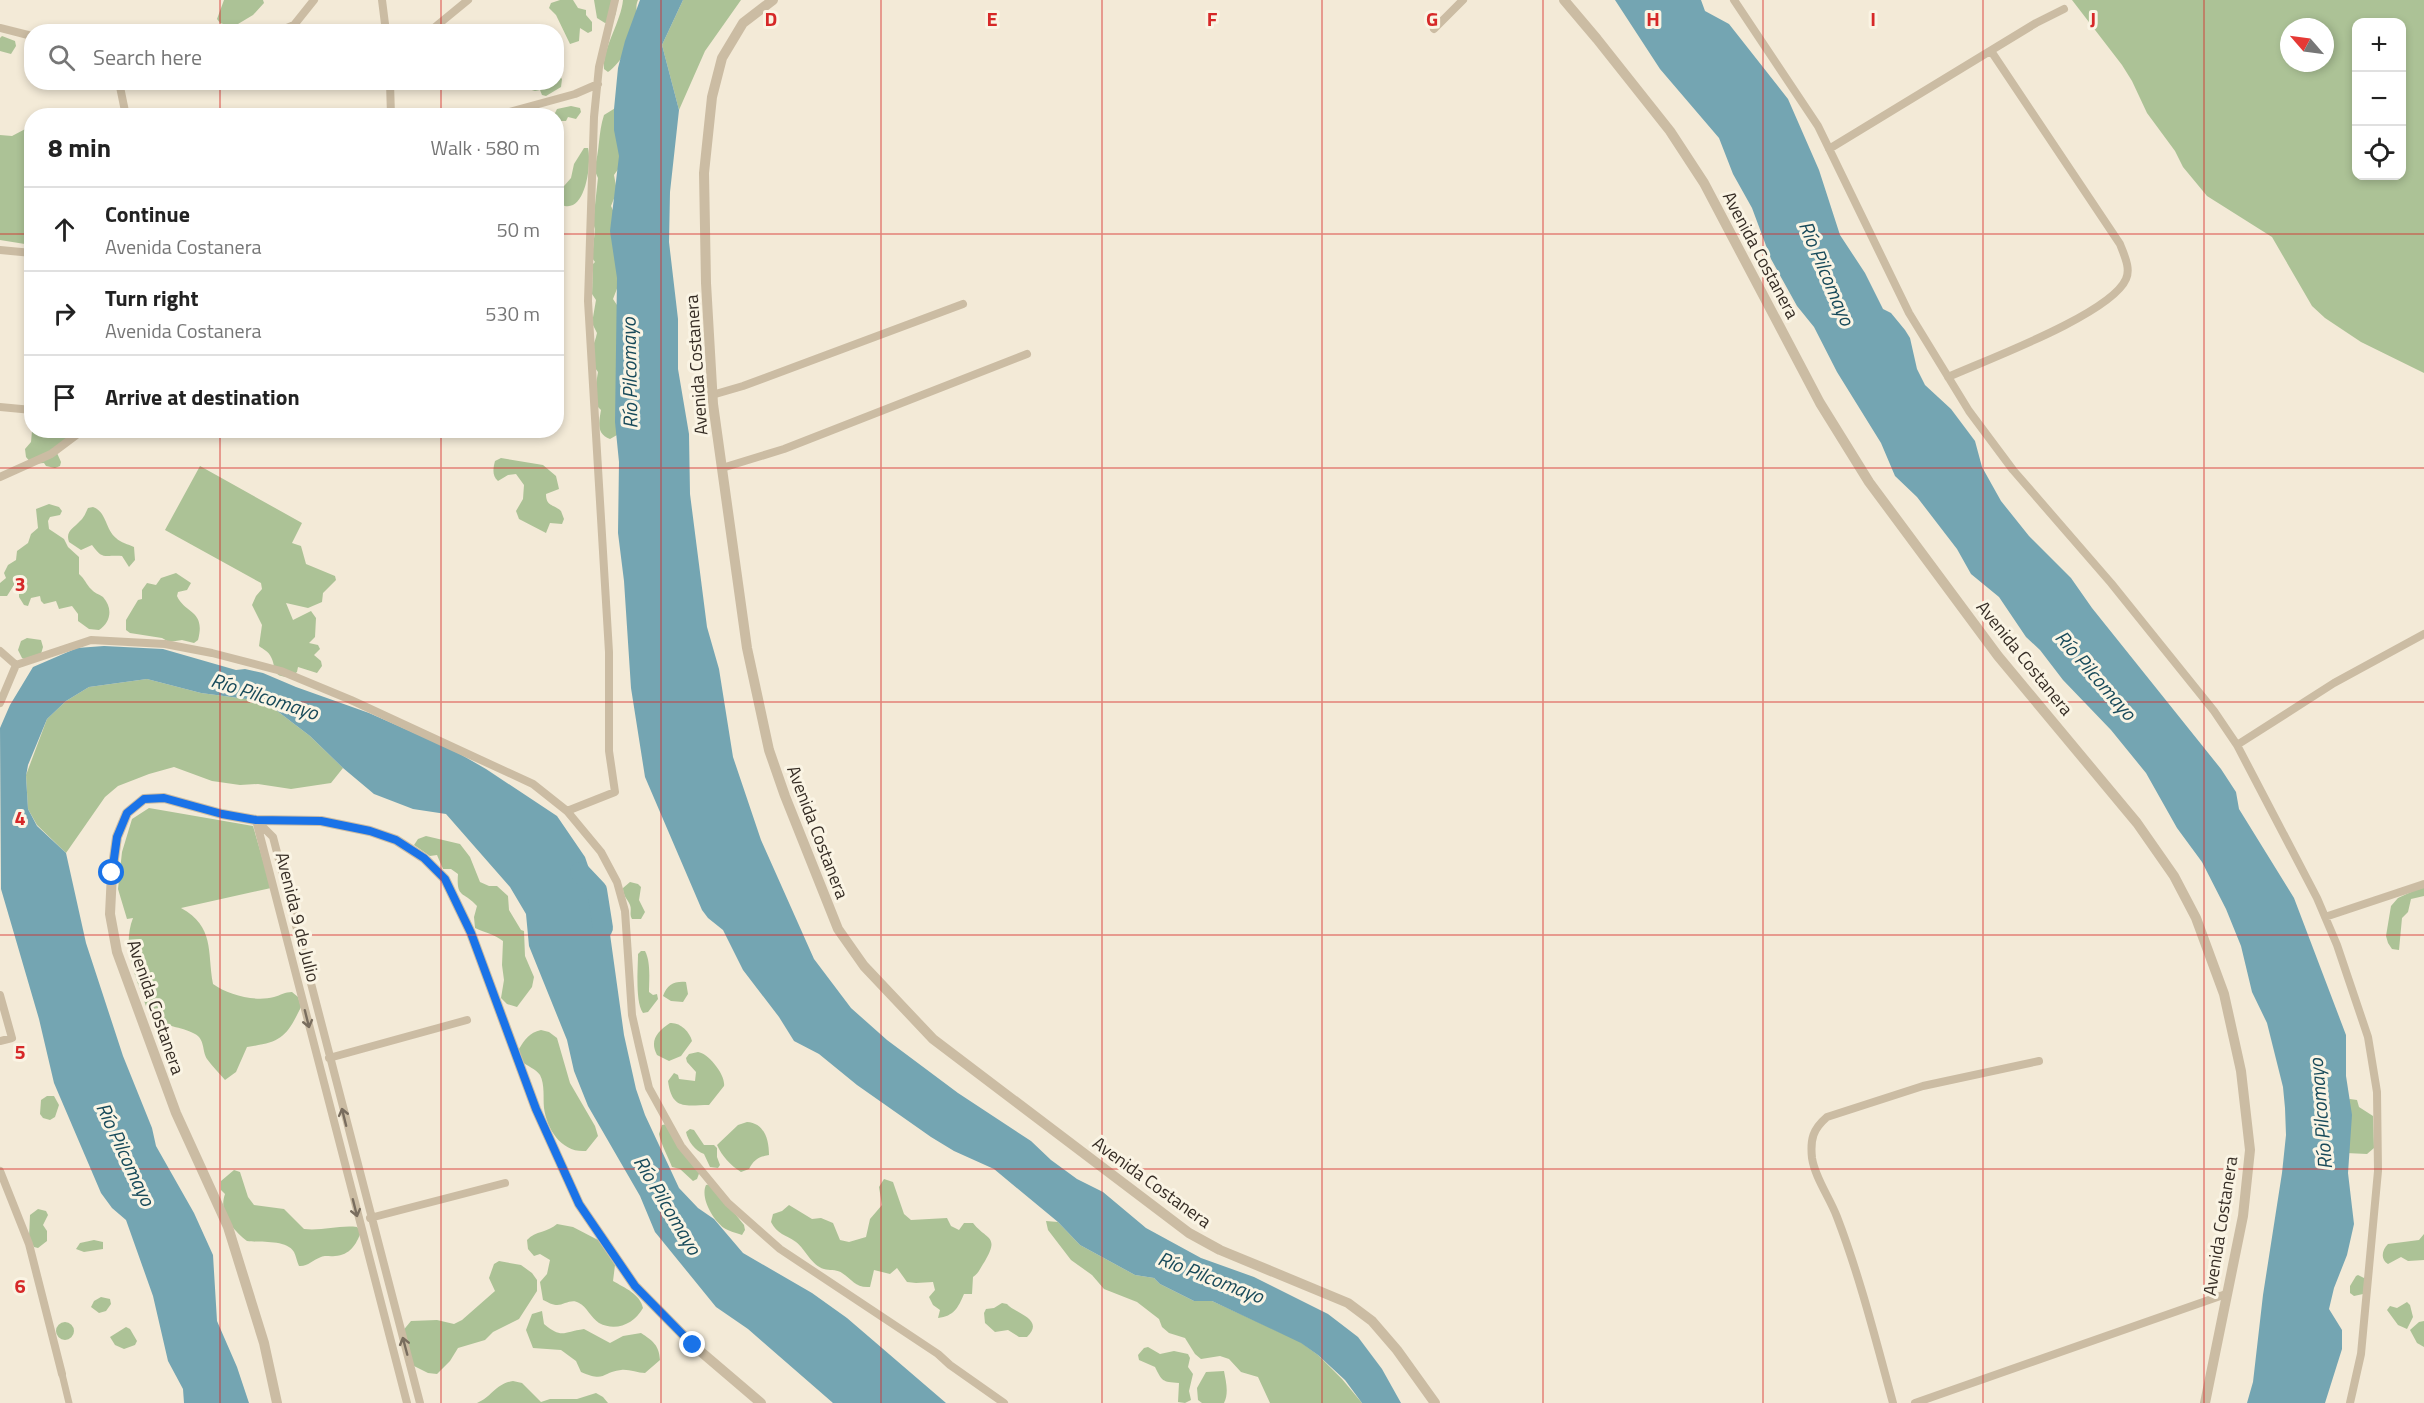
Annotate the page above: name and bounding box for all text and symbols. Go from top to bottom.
text: D [765,3,777,34]
text: E [986,3,998,34]
text: F [1207,3,1218,34]
text: G [1426,3,1438,34]
text: H [1646,3,1660,34]
text: I [1870,3,1876,34]
text: J [2090,3,2096,34]
north arrow [2280,18,2334,72]
map controls [2352,18,2406,180]
button: + [2352,18,2406,72]
search box [24,24,564,90]
text: Search here [93,40,202,74]
icon: search [45,41,78,74]
button: − [2352,72,2406,126]
button: locate [2352,126,2406,180]
text: 8 min [48,128,111,167]
text: Walk · 580 m [431,132,540,163]
street label: Avenida Costanera [1716,186,1806,324]
text: Continue [105,197,190,231]
icon: ahead [48,213,81,246]
text: 50 m [496,214,540,245]
water label: Río Pilcomayo [1791,216,1863,331]
text: Avenida Costanera [105,231,262,262]
text: Turn right [105,281,199,315]
street label: Avenida Costanera [678,294,714,436]
icon: right [48,297,81,330]
text: 530 m [485,298,540,329]
text: Avenida Costanera [105,315,262,346]
water label: Río Pilcomayo [613,316,645,429]
text: Arrive at destination [105,380,300,414]
icon: arrive [48,381,81,414]
text: 3 [14,568,26,599]
street label: Avenida Costanera [1970,595,2080,721]
water label: Río Pilcomayo [2048,623,2145,728]
water label: Río Pilcomayo [207,664,324,728]
street label: Avenida Costanera [780,761,856,903]
text: 4 [14,802,26,833]
street label: Avenida 9 de Julio [269,849,327,985]
route start [98,859,124,885]
street label: Avenida Costanera [120,936,192,1078]
one-way arrow [301,1009,313,1028]
text: 5 [14,1036,26,1067]
water label: Río Pilcomayo [2300,1056,2340,1171]
water label: Río Pilcomayo [88,1097,164,1212]
one-way arrow [338,1108,350,1127]
street label: Avenida Costanera [1087,1130,1217,1234]
water label: Río Pilcomayo [626,1149,710,1262]
street label: Avenida Costanera [2196,1154,2244,1298]
one-way arrow [350,1198,361,1217]
water label: Río Pilcomayo [1154,1243,1269,1312]
text: 6 [14,1270,26,1301]
route end [679,1331,705,1357]
one-way arrow [398,1337,410,1356]

